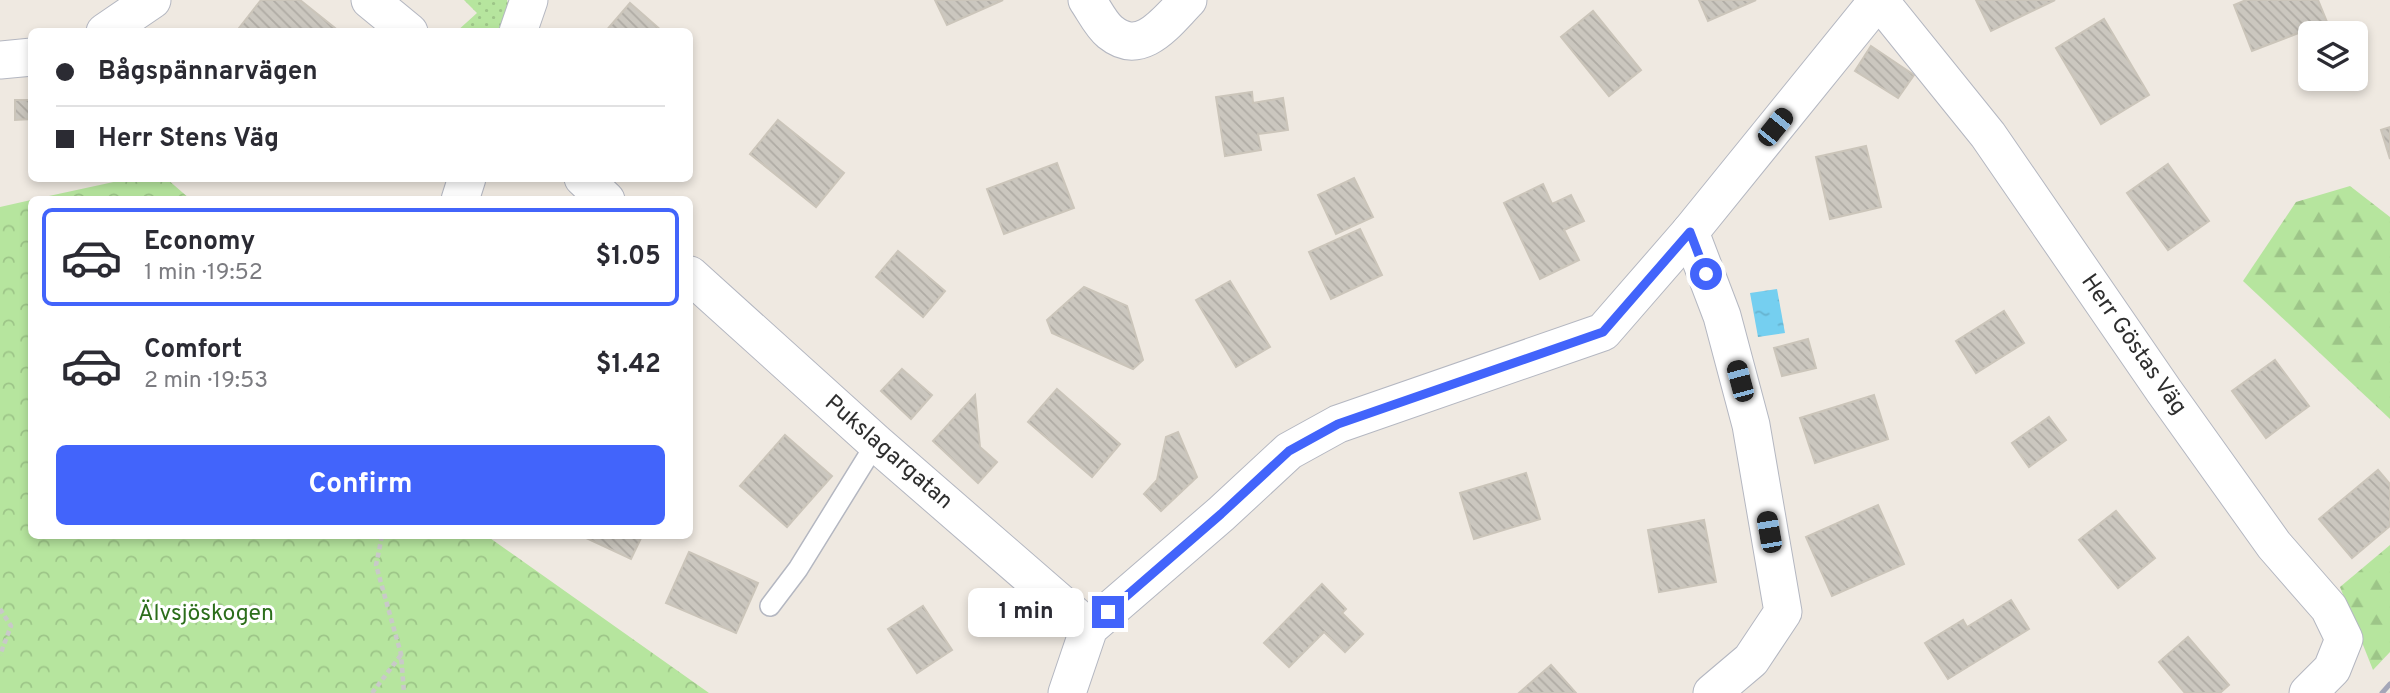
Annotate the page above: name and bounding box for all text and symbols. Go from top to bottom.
map controls [2298,21,2368,91]
button: layers [2298,21,2368,91]
text: Bågspännarvägen [98,56,318,89]
car [1754,104,1797,150]
text: Herr Stens Väg [98,123,279,156]
icon: car [60,226,123,289]
text: Economy [144,226,255,259]
text: $1.05 [595,241,661,274]
route start [1690,258,1722,290]
text: 1 min · 19:52 [144,259,263,288]
street label: Herr Göstas Väg [2074,269,2192,421]
icon: car [60,334,123,397]
text: Comfort [144,334,242,367]
text: $1.42 [596,349,661,382]
car [1725,358,1756,404]
text: 2 min · 19:53 [144,367,268,396]
street label: Pukslagargatan [818,389,958,517]
button: Confirm [56,445,665,525]
car [1756,509,1783,555]
callout: 1 min [968,588,1084,636]
route end [1092,596,1124,628]
text: 1 min [998,598,1054,627]
park label: Älvsjöskogen [138,599,274,629]

